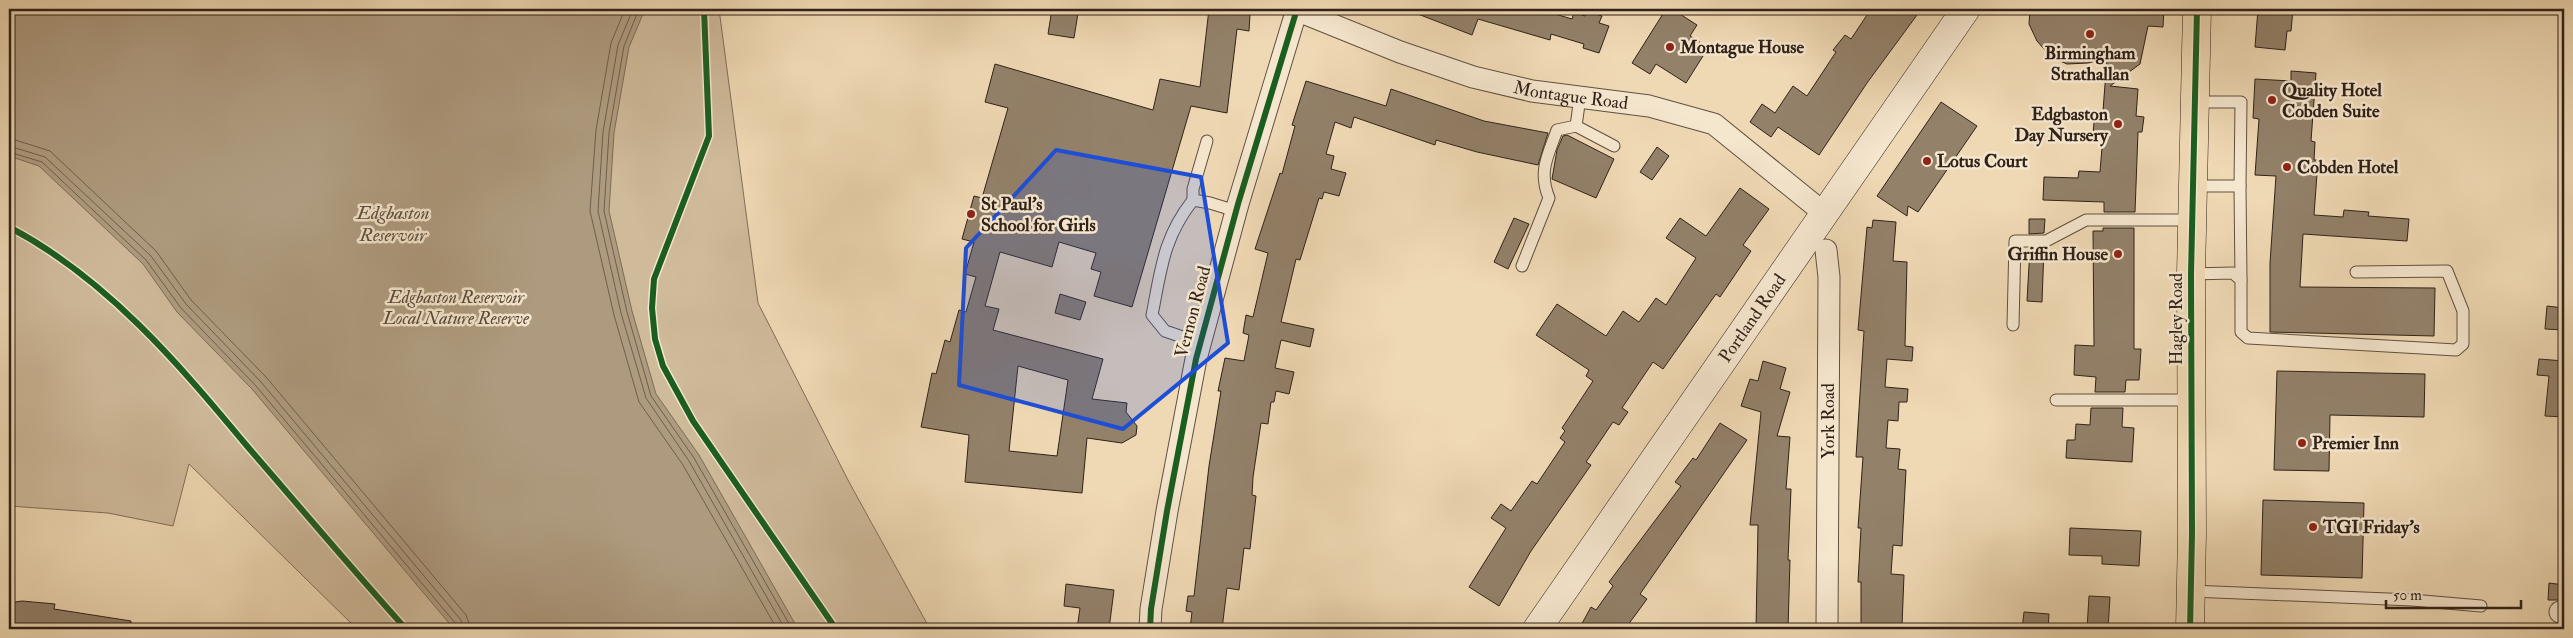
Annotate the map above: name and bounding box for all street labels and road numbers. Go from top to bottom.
street label: Montague Road [1511,75,1630,115]
street label: Vernon Road [1170,263,1216,360]
street label: Portland Road [1713,269,1791,367]
street label: Hagley Road [2165,273,2188,365]
street label: York Road [1817,383,1840,459]

